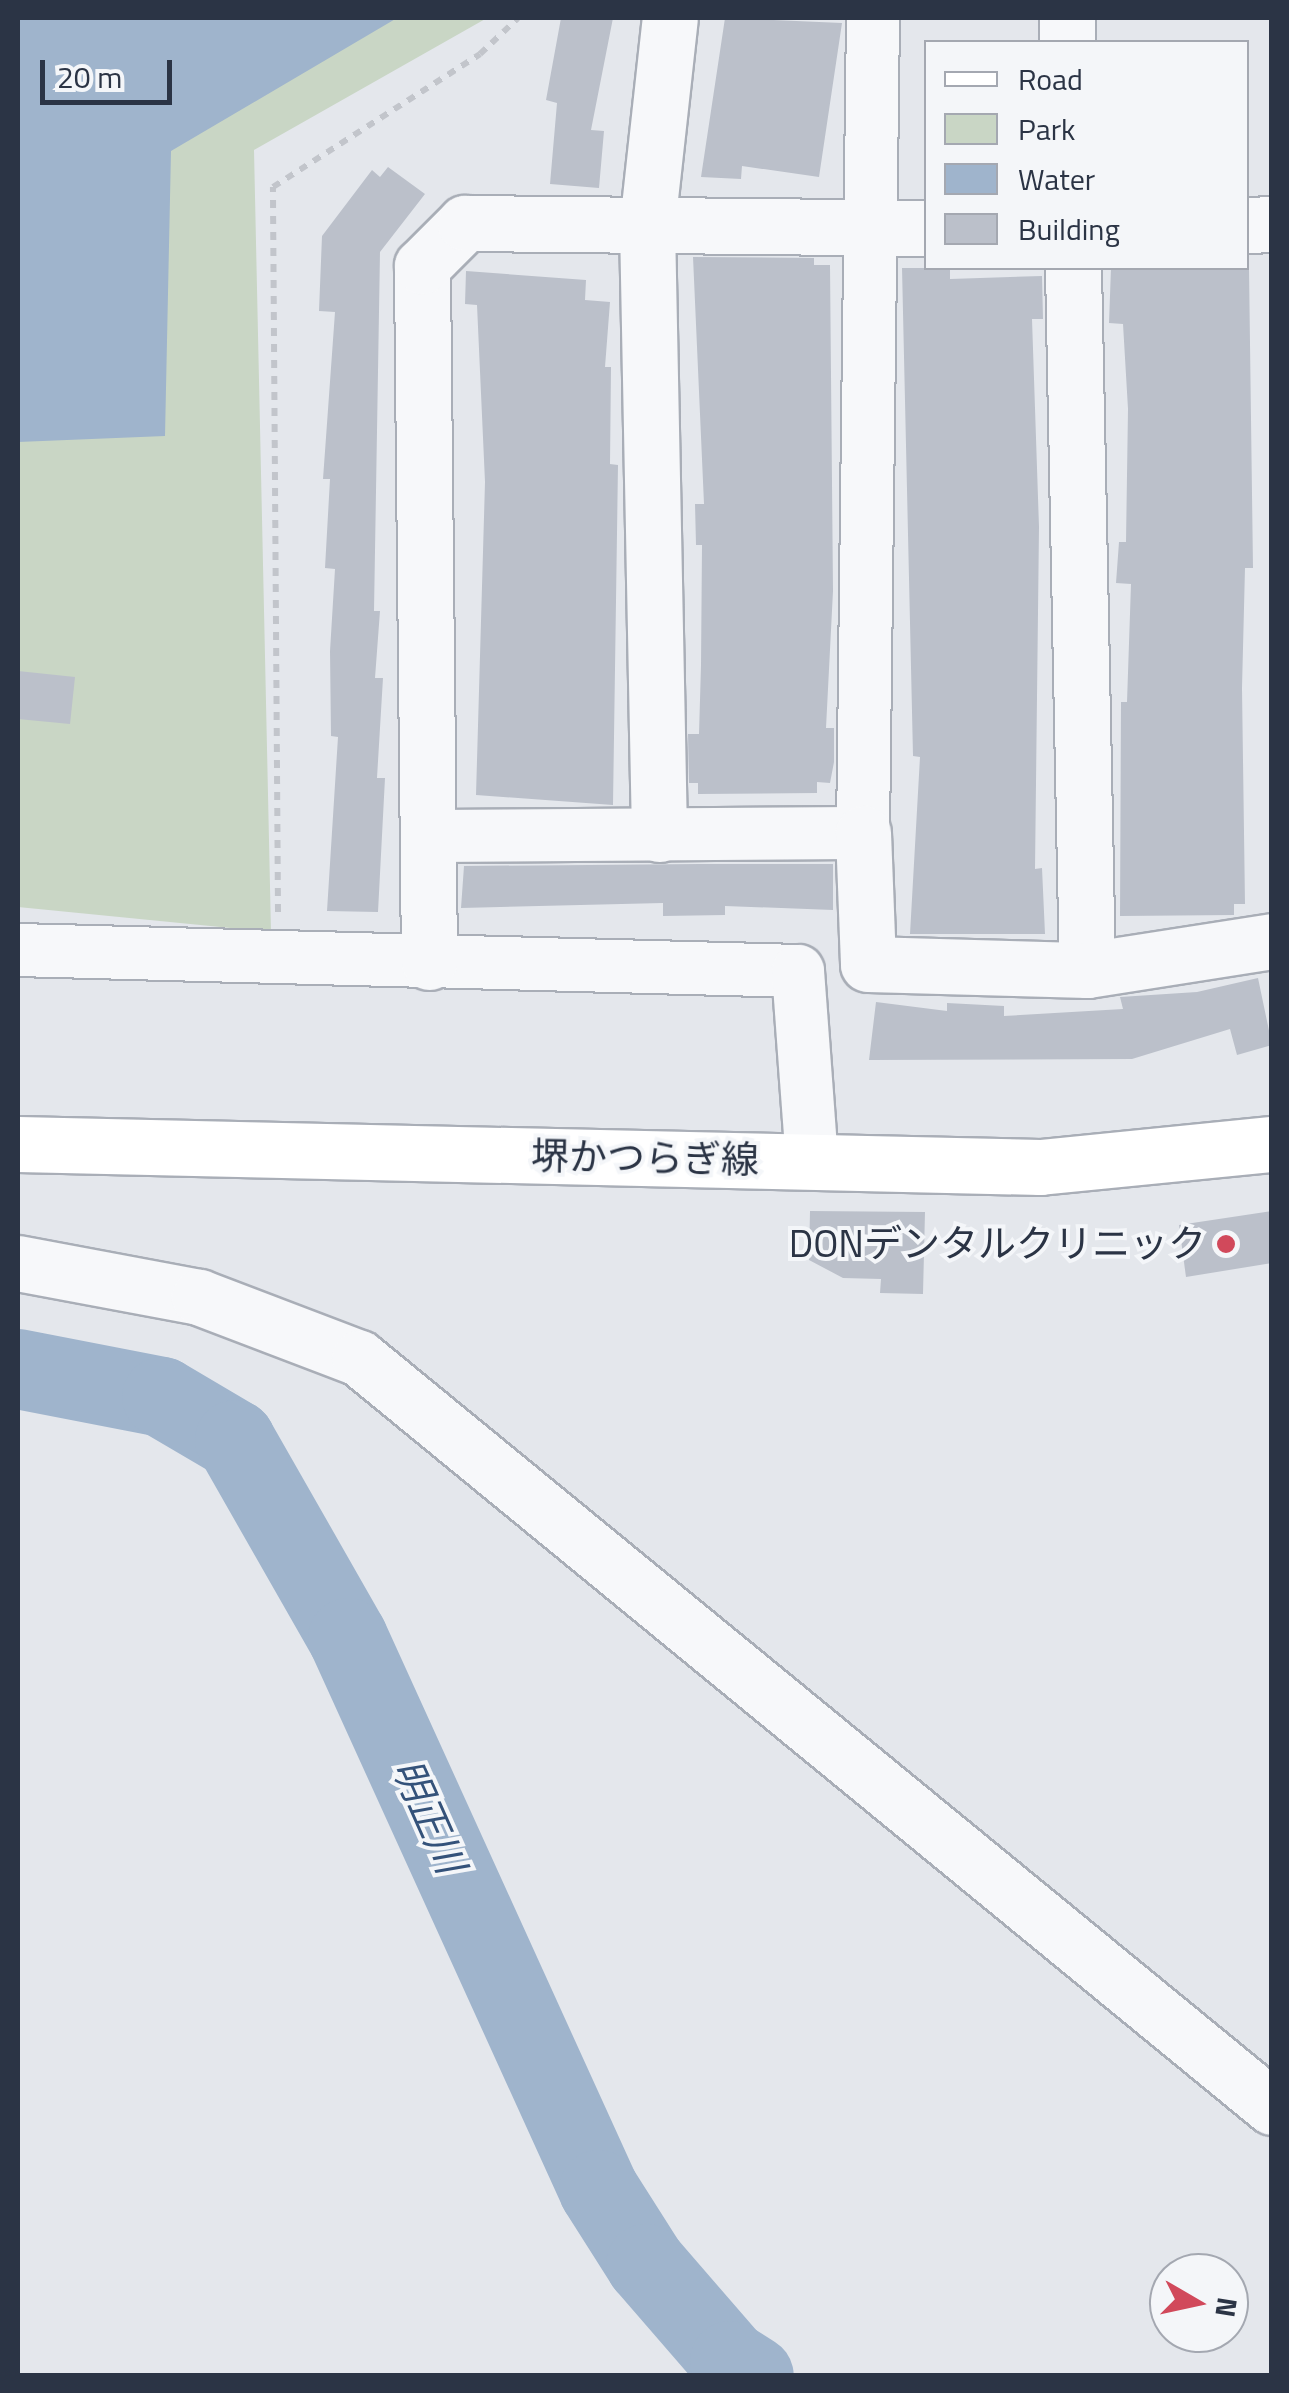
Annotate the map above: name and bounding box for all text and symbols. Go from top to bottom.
scale bar [45,40,178,102]
legend [924,40,1249,270]
text: 20 m [57,54,122,100]
text: Road [1018,56,1083,102]
text: Park [1018,106,1075,152]
text: Water [1018,156,1095,202]
text: Building [1018,206,1120,252]
street label: 堺かつらぎ線 [531,1133,759,1183]
place label: DONデンタルクリニック [789,1221,1206,1267]
marker: DONデンタルクリニック [1215,1233,1237,1255]
water label: 明正川 [383,1751,475,1881]
north arrow [1149,2253,1249,2353]
text: N [1204,2295,1250,2320]

